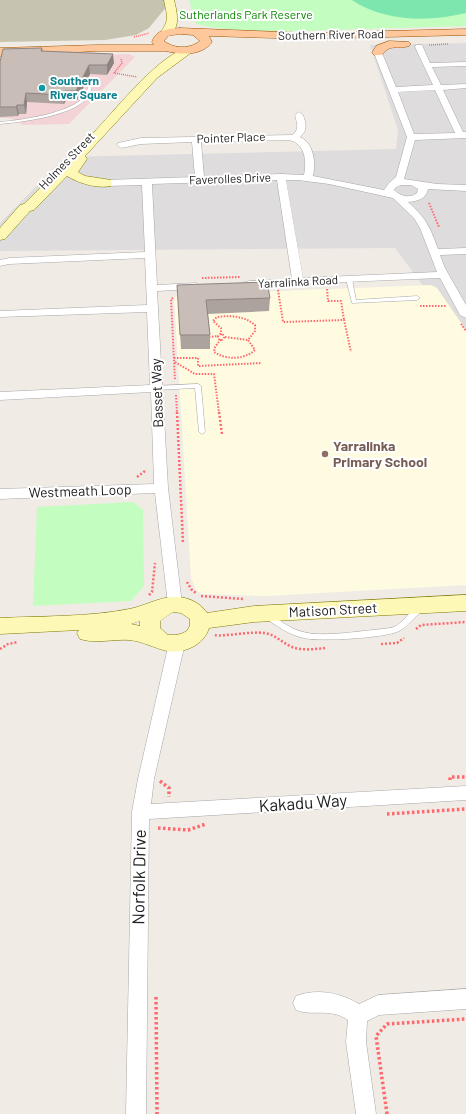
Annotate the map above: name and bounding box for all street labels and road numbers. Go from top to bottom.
street label: Southern River Road [278,26,384,42]
street label: Holmes Street [35,129,97,192]
street label: Pointer Place [196,129,266,145]
street label: Faverolles Drive [189,170,271,186]
street label: Yarralinka Road [257,272,339,290]
street label: Basset Way [147,357,166,428]
street label: Westmeath Loop [28,480,132,501]
street label: Matison Street [288,599,378,620]
street label: Kakadu Way [258,789,348,815]
street label: Norfolk Drive [127,829,149,925]

